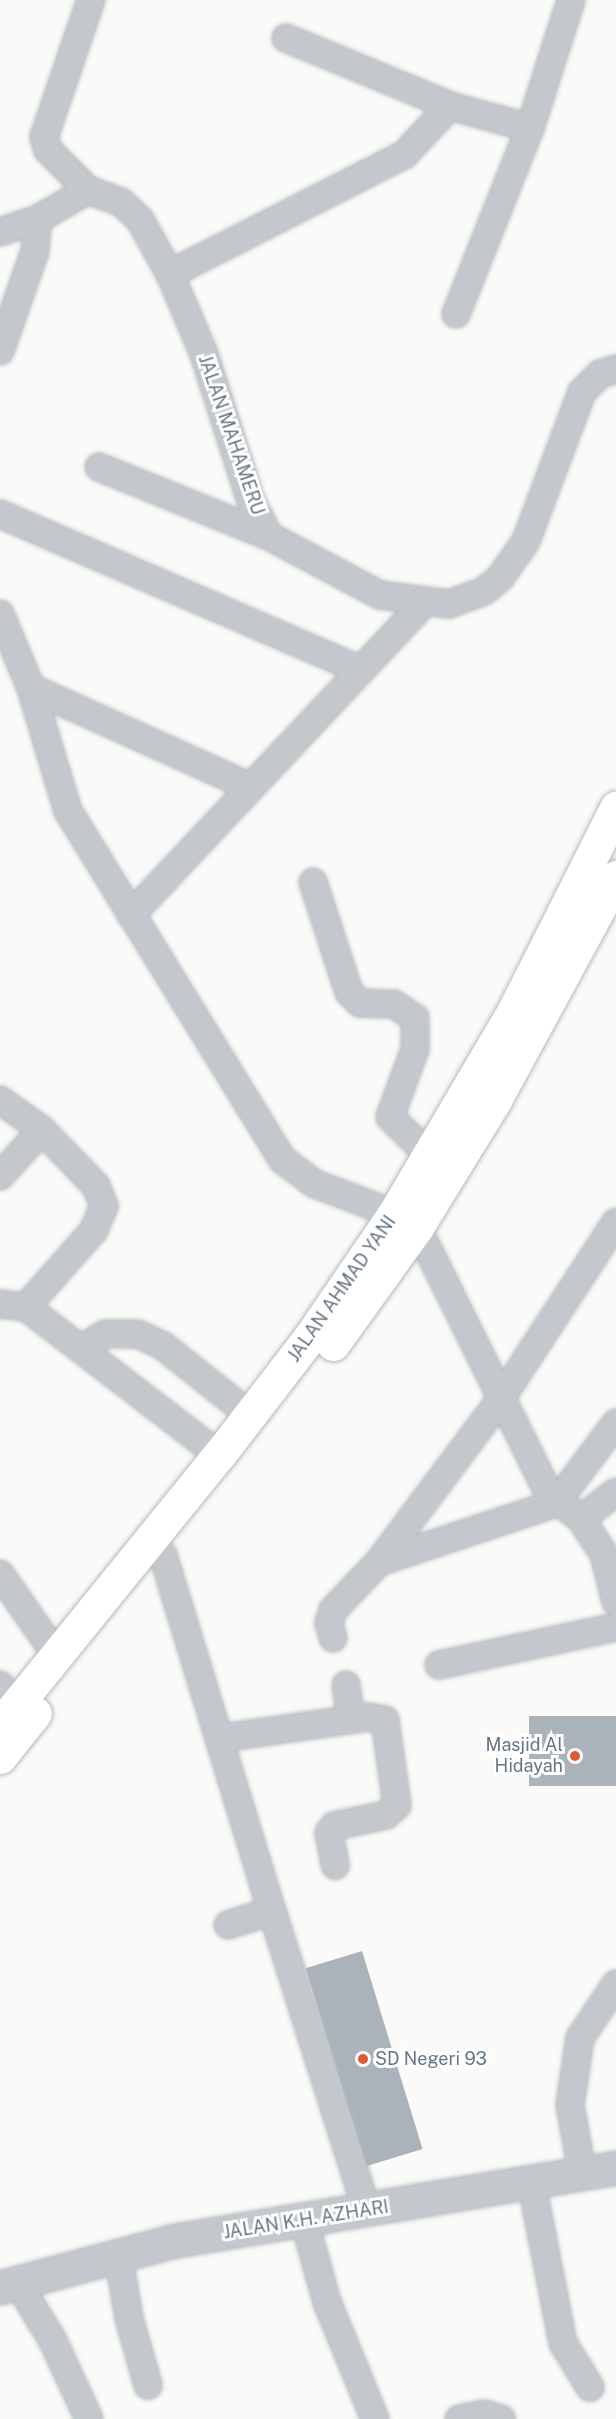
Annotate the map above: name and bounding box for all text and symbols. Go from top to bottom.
street label: JALAN MAHAMERU [194,352,268,518]
street label: JALAN AHMAD YANI [283,1212,401,1366]
place label: Masjid Al Hidayah [486,1735,563,1778]
marker: Masjid Al Hidayah [568,1749,582,1763]
place label: SD Negeri 93 [375,2048,487,2070]
marker: SD Negeri 93 [356,2052,370,2066]
street label: JALAN K.H. AZHARI [222,2196,390,2244]

